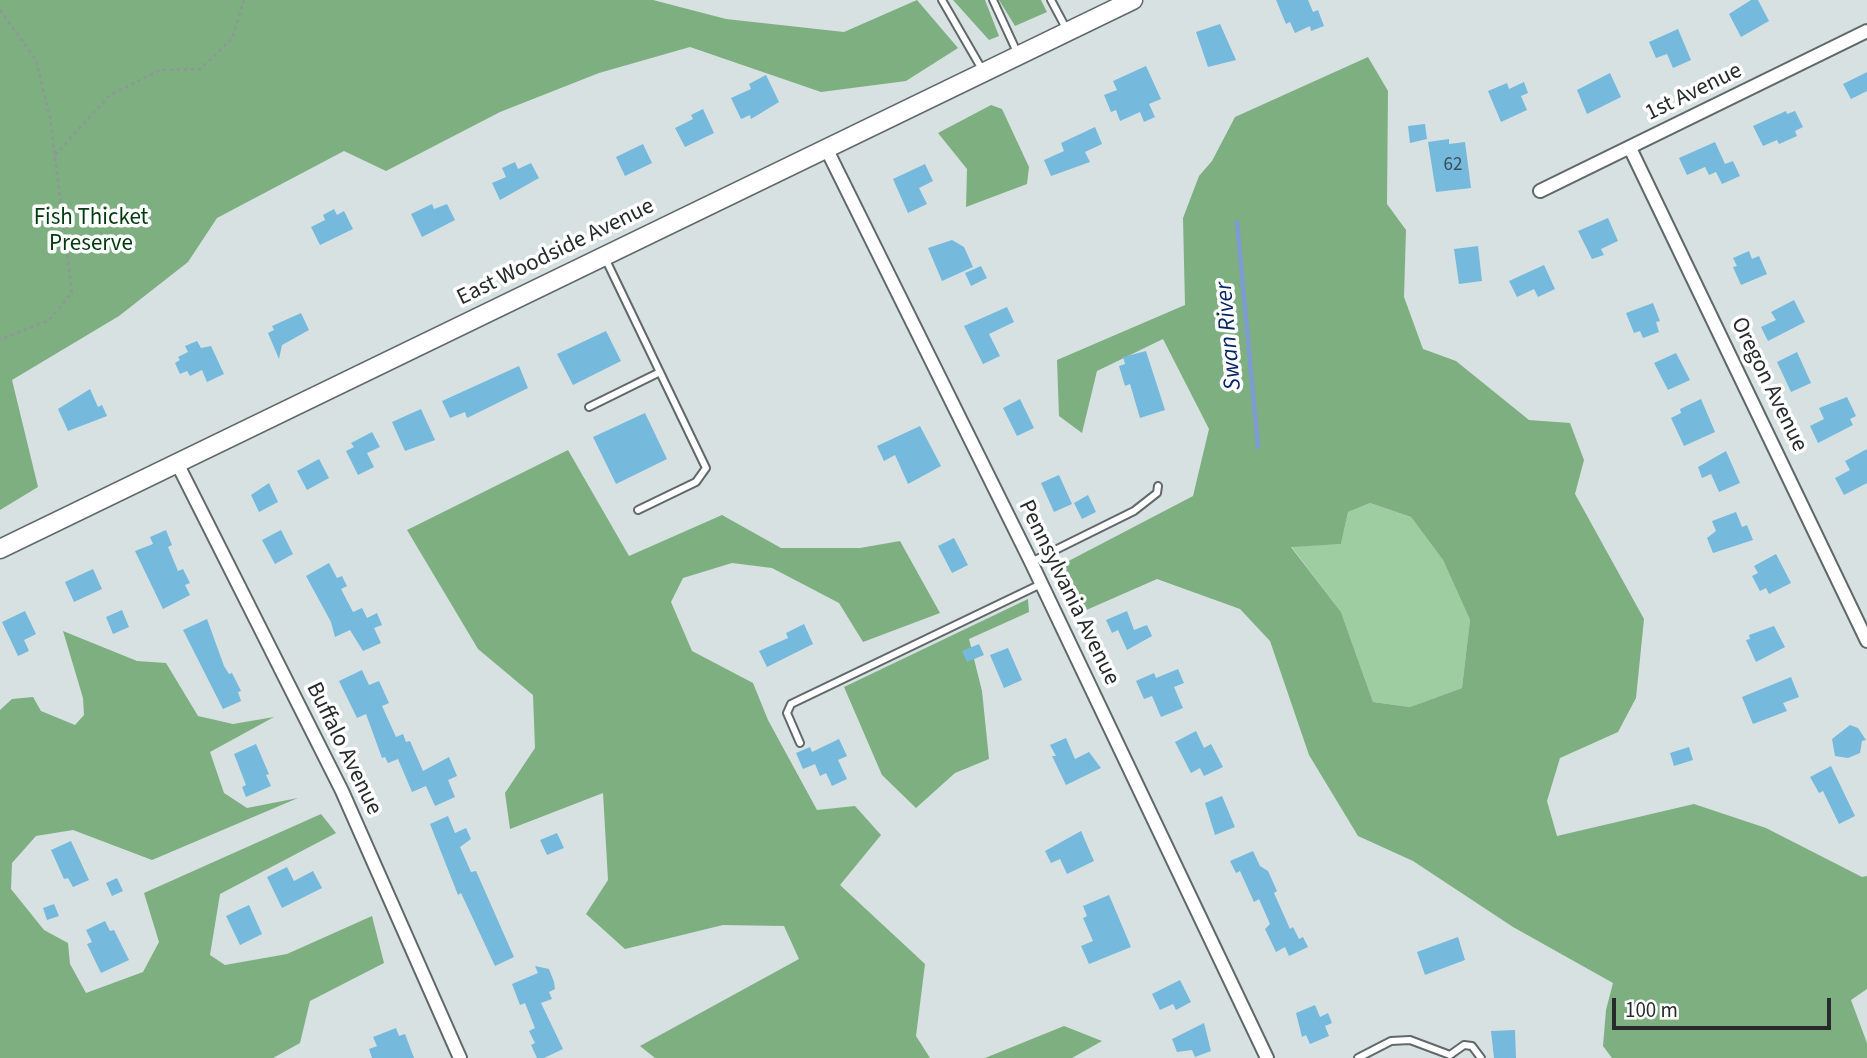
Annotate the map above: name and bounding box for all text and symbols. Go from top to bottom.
street label: 1st Avenue [1641,58,1747,128]
house number: 62 [1444,155,1462,177]
street label: East Woodside Avenue [453,193,659,313]
park label: Fish Thicket Preserve [34,205,148,259]
water label: Swan River [1211,281,1249,391]
street label: Oregon Avenue [1724,313,1812,457]
street label: Pennsylvania Avenue [1011,496,1125,690]
street label: Buffalo Avenue [299,678,387,820]
scale bar [1615,984,1834,1028]
text: 100 m [1625,995,1678,1025]

